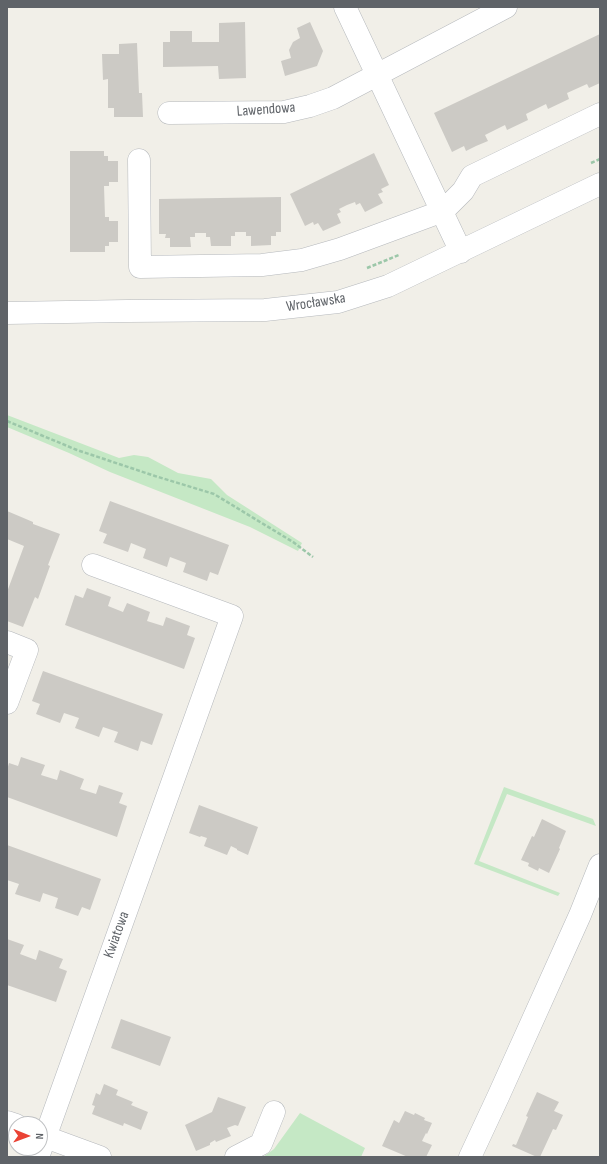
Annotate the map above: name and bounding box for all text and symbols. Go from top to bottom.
street label: Lawendowa [236,99,296,121]
street label: Wrocławska [285,289,347,317]
street label: Kwiatowa [100,909,134,961]
north arrow [8,1116,48,1156]
text: N [33,1133,46,1139]

